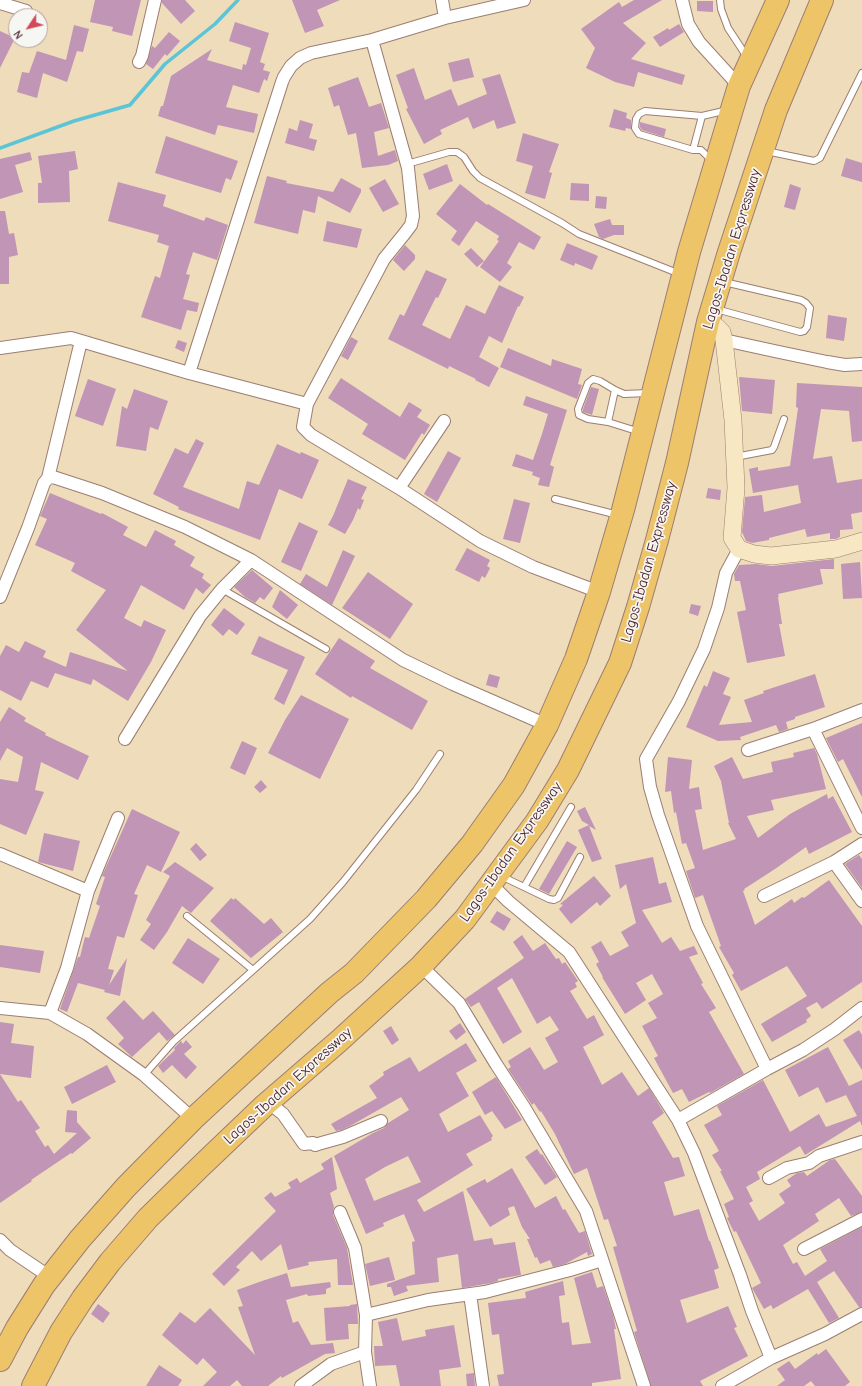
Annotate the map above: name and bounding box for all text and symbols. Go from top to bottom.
north arrow [8,8,48,48]
text: N [11,28,26,41]
street label: Lagos-Ibadan Expressway [699,167,765,331]
street label: Lagos-Ibadan Expressway [617,479,681,645]
street label: Lagos-Ibadan Expressway [456,779,566,925]
street label: Lagos-Ibadan Expressway [220,1024,356,1148]

